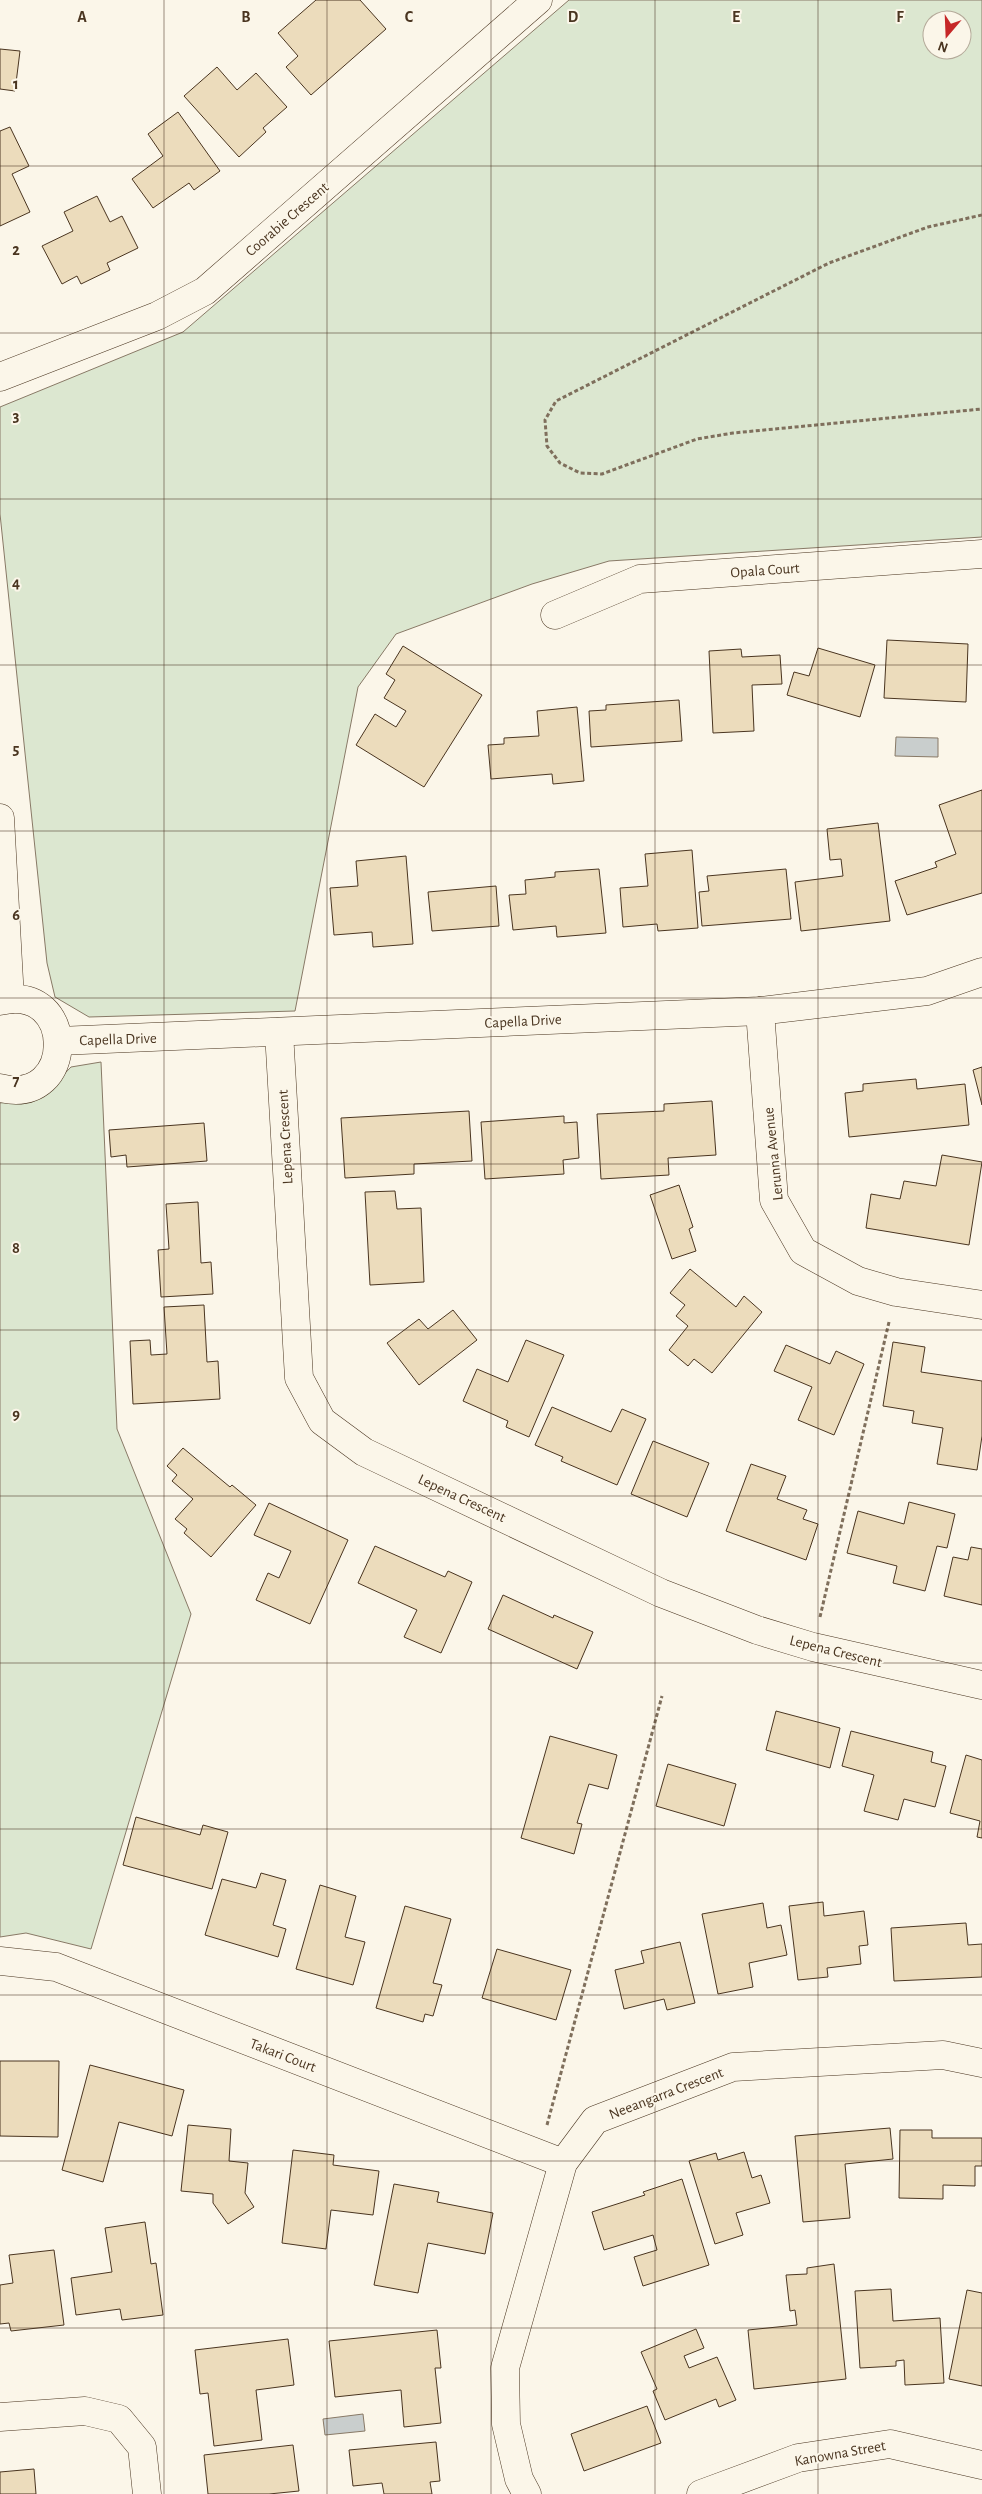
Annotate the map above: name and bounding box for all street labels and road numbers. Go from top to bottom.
street label: Coorabie Crescent [243,179,332,259]
street label: Opala Court [730,561,800,580]
street label: Capella Drive [484,1012,562,1031]
street label: Capella Drive [79,1031,157,1048]
street label: Lepena Crescent [276,1089,295,1185]
street label: Lerunna Avenue [761,1106,786,1201]
street label: Lepena Crescent [416,1472,508,1525]
street label: Lepena Crescent [788,1633,884,1670]
street label: Takari Court [248,2036,318,2075]
street label: Neeangarra Crescent [607,2065,726,2122]
street label: Kanowna Street [793,2438,887,2469]

